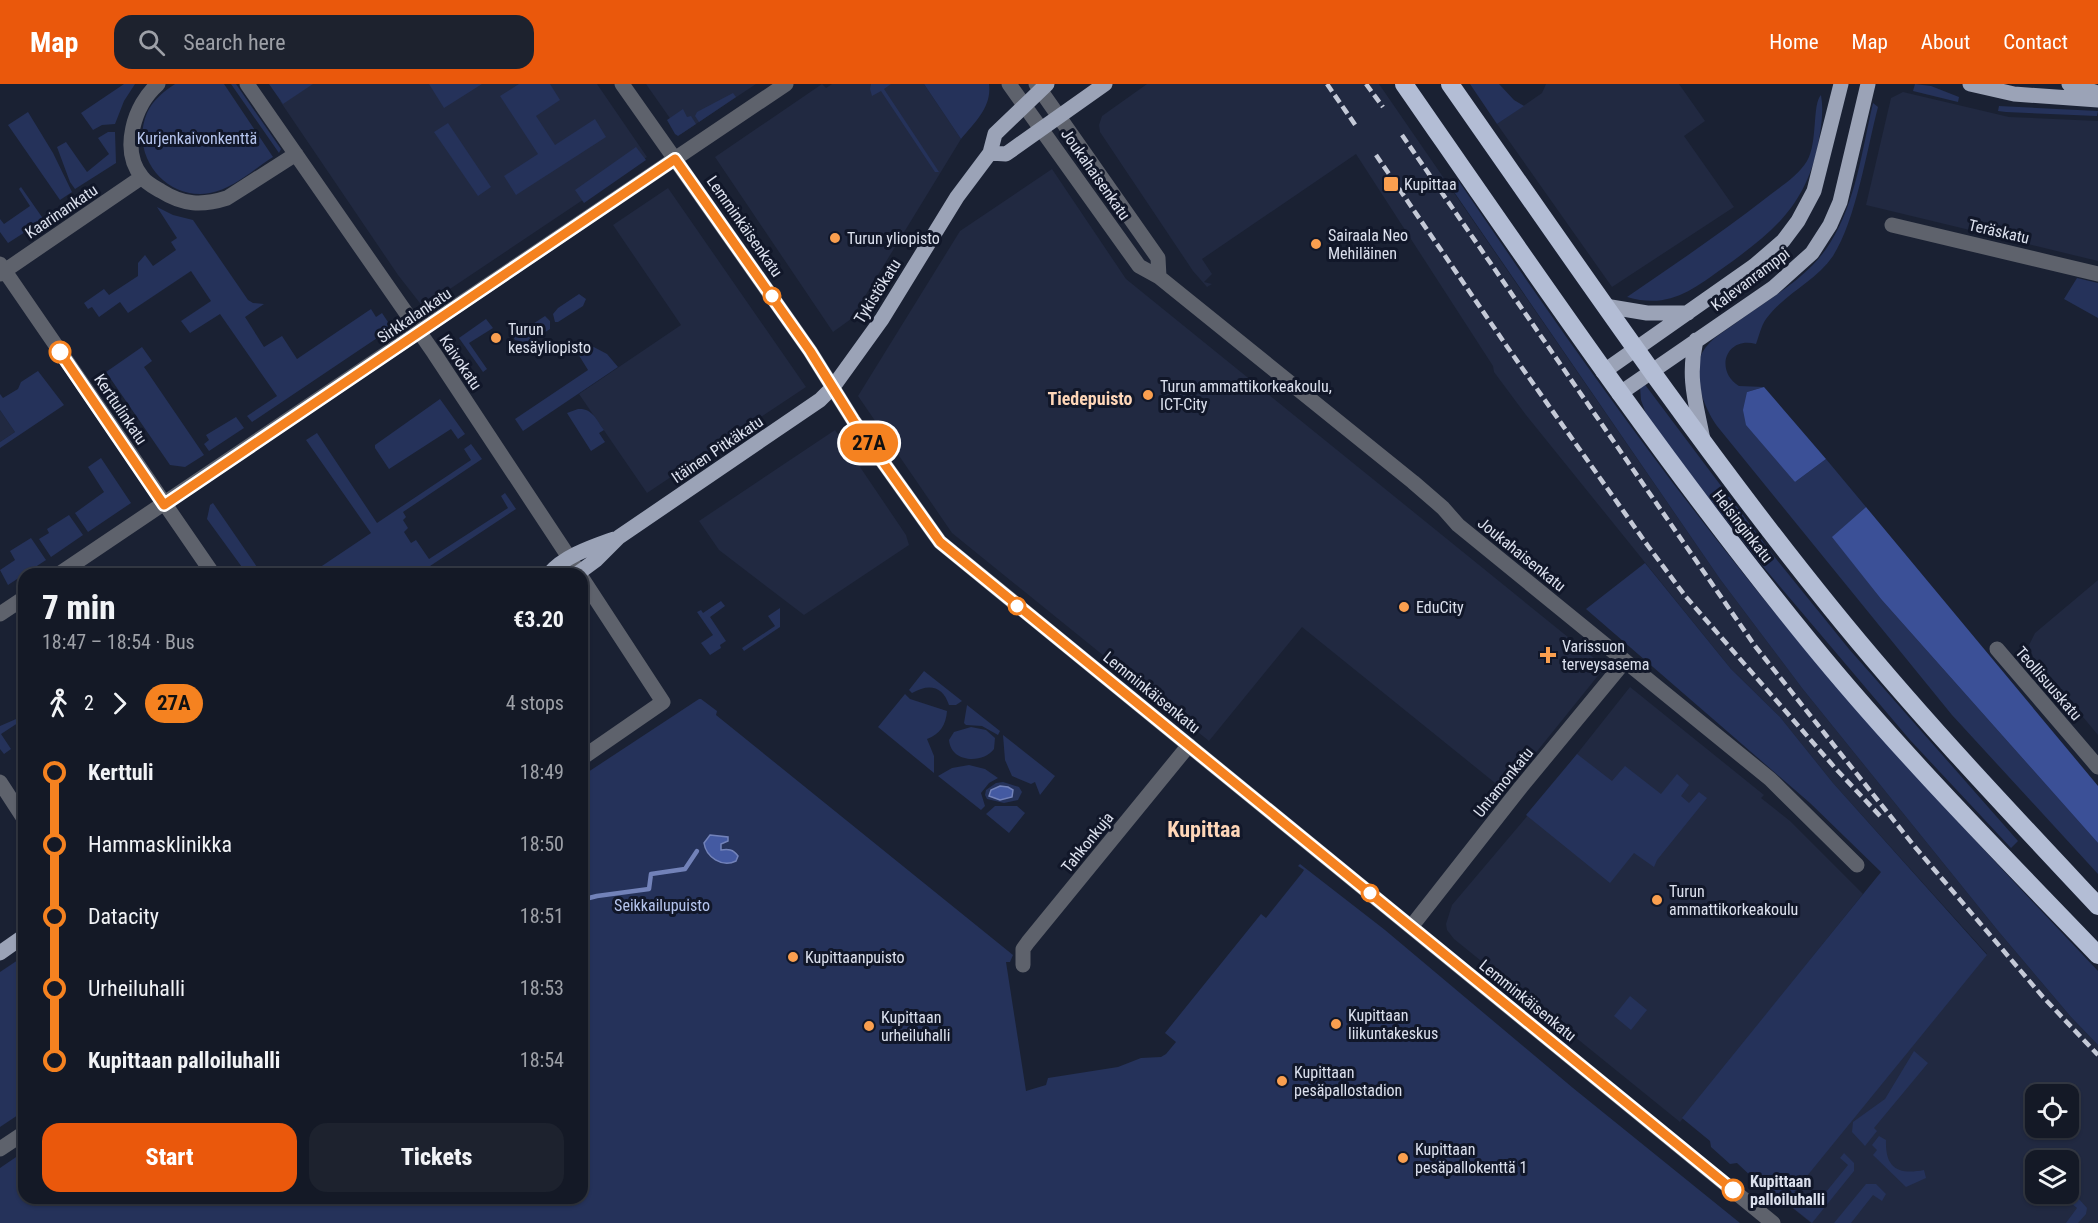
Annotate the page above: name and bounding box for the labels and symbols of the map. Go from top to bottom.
street label: Joukahaisenkatu [1057,125,1134,224]
park label: Kurjenkaivonkenttä [137,129,257,148]
street label: Lemminkäisenkatu [703,172,787,281]
marker: Kupittaa [1382,175,1400,193]
place label: Kupittaa [1404,175,1457,194]
street label: Kaarinankatu [22,180,101,243]
street label: Teräskatu [1967,215,2031,248]
place label: Sairaala Neo Mehiläinen [1328,226,1408,263]
place label: Turun yliopisto [847,229,940,248]
marker: Turun yliopisto [828,231,842,245]
marker: Sairaala Neo Mehiläinen [1309,237,1323,251]
street label: Kalevanramppi [1707,244,1793,315]
street label: Tykistökatu [850,255,905,327]
street label: Sirkkalankatu [374,284,455,347]
unlabelled marker [763,287,781,305]
place label: Turun kesäyliopisto [508,320,591,357]
street label: Kaivokatu [435,331,486,393]
marker: Turun kesäyliopisto [489,331,503,345]
unlabelled marker [49,341,71,363]
street label: Kerttulinkatu [90,370,151,448]
place label: Turun ammattikorkeakoulu, ICT-City [1160,377,1332,414]
district label: Tiedepuisto [1047,388,1133,409]
marker: Turun ammattikorkeakoulu, ICT-City [1141,388,1155,402]
street label: Itäinen Pitkäkatu [668,412,767,487]
line badge: 27A [834,424,904,462]
street label: Helsinginkatu [1709,486,1777,566]
street label: Joukahaisenkatu [1474,513,1569,596]
unlabelled marker [1008,597,1026,615]
place label: EduCity [1416,598,1464,617]
marker: EduCity [1397,600,1411,614]
place label: Varissuon terveysasema [1562,637,1650,674]
street label: Teollisuuskatu [2011,643,2086,724]
marker: Varissuon terveysasema [1539,646,1557,664]
street label: Lemminkäisenkatu [1099,648,1204,737]
street label: Untamonkatu [1469,744,1537,821]
street label: Tahkonkuja [1057,808,1117,876]
district label: Kupittaa [1167,817,1241,842]
place label: Turun ammattikorkeakoulu [1669,882,1798,919]
unlabelled marker [1361,884,1379,902]
marker: Turun ammattikorkeakoulu [1650,893,1664,907]
park label: Seikkailupuisto [614,896,710,915]
place label: Kupittaanpuisto [805,948,905,967]
marker: Kupittaanpuisto [786,950,800,964]
street label: Lemminkäisenkatu [1475,956,1580,1045]
place label: Kupittaan liikuntakeskus [1348,1006,1438,1043]
place label: Kupittaan urheiluhalli [881,1008,950,1045]
marker: Kupittaan liikuntakeskus [1329,1017,1343,1031]
marker: Kupittaan urheiluhalli [862,1019,876,1033]
place label: Kupittaan pesäpallostadion [1294,1063,1402,1100]
marker: Kupittaan pesäpallostadion [1275,1074,1289,1088]
place label: Kupittaan pesäpallokenttä 1 [1415,1140,1527,1177]
marker: Kupittaan pesäpallokenttä 1 [1396,1151,1410,1165]
place label: Kupittaan palloiluhalli [1750,1172,1825,1209]
marker: Kupittaan palloiluhalli [1722,1179,1744,1201]

